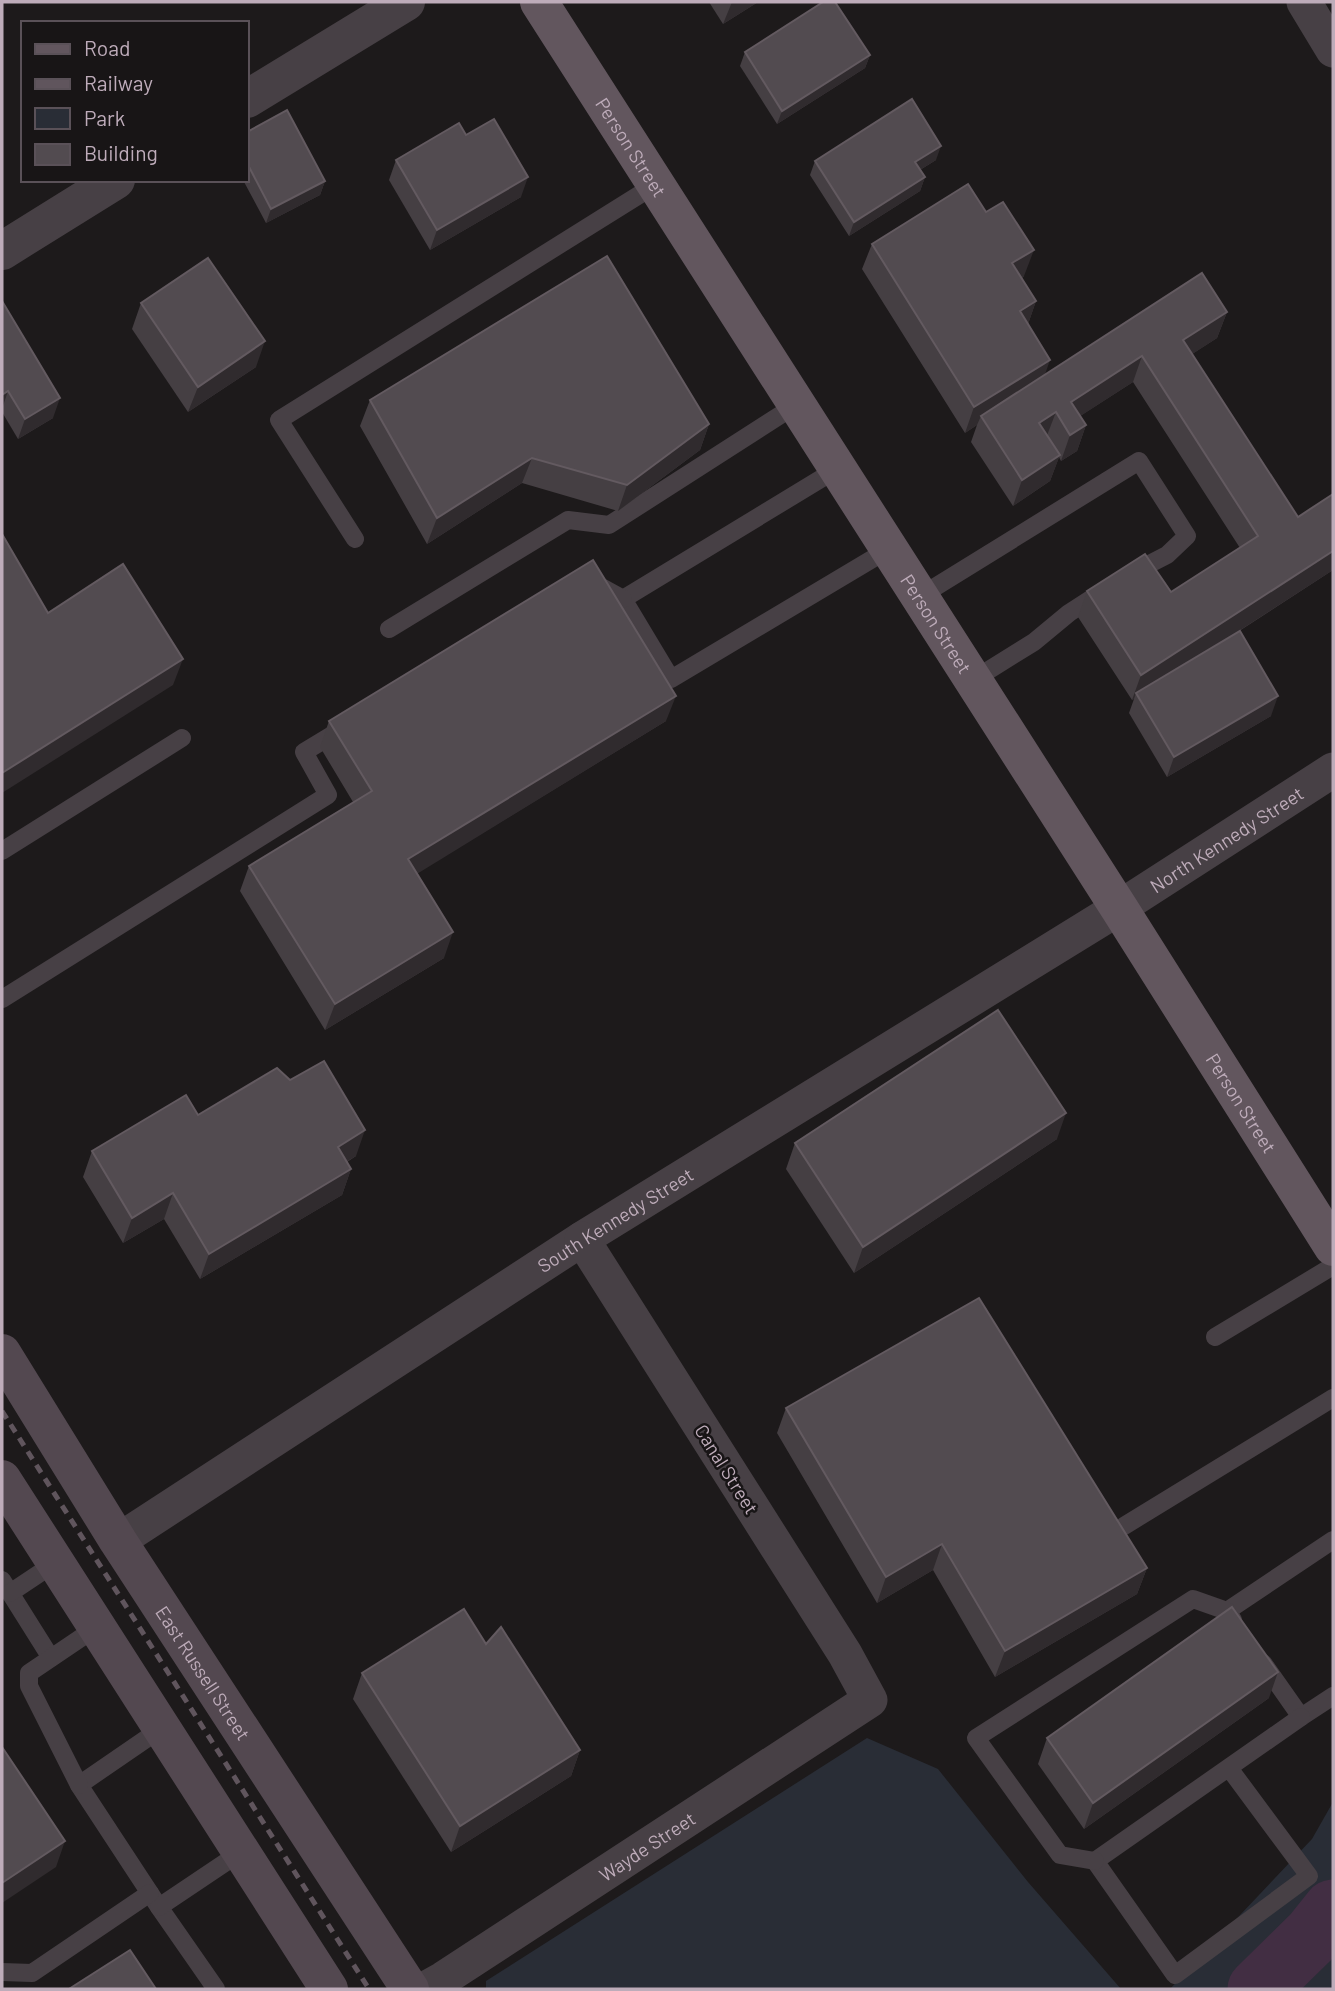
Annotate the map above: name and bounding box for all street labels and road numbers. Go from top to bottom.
street label: Person Street [591,93,672,201]
street label: Person Street [897,570,977,677]
street label: North Kennedy Street [1145,781,1307,897]
street label: Person Street [1202,1049,1282,1157]
street label: South Kennedy Street [533,1162,697,1277]
street label: Canal Street [690,1420,764,1518]
street label: East Russell Street [152,1601,256,1744]
street label: Wayde Street [594,1806,699,1886]

